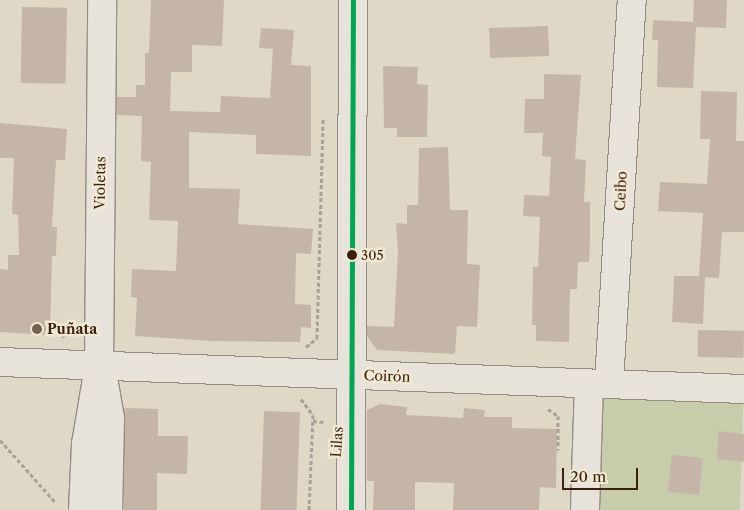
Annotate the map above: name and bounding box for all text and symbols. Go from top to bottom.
street label: Violetas [91,156,109,210]
street label: Ceibo [612,171,630,211]
place label: 305 [361,247,383,263]
marker: 305 [347,250,357,260]
place label: Puñata [47,321,97,337]
marker: Puñata [31,323,43,335]
street label: Coirón [363,367,411,385]
street label: Lilas [328,426,346,458]
scale bar [564,458,640,490]
text: 20 m [570,467,606,486]

